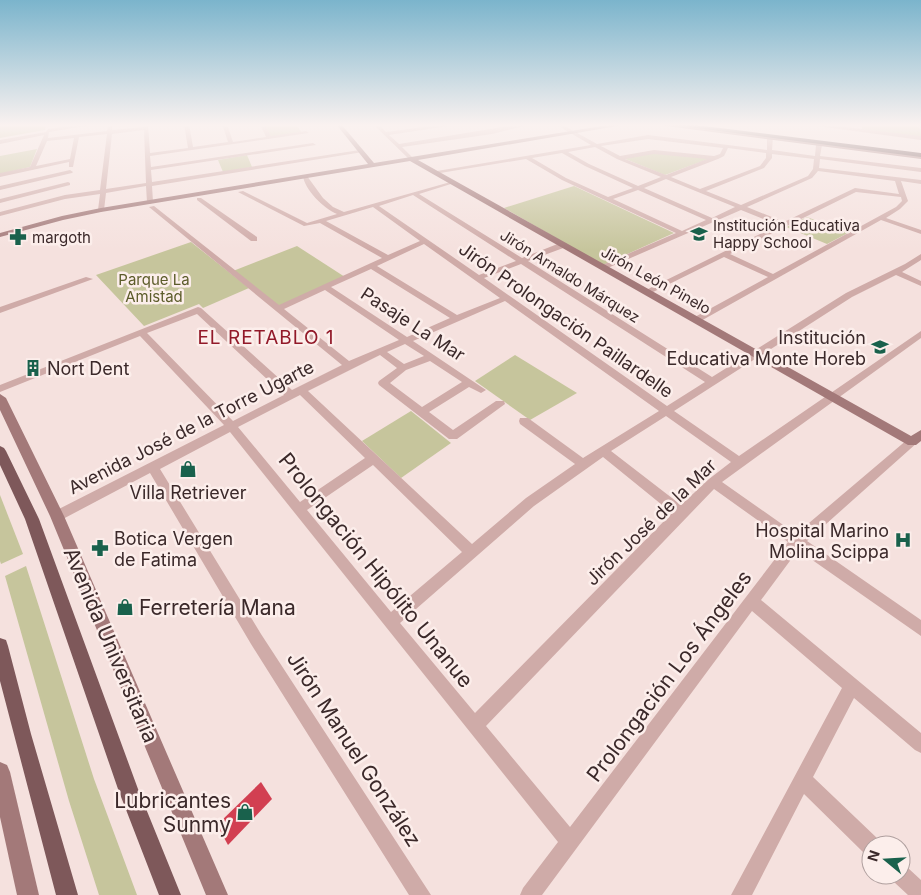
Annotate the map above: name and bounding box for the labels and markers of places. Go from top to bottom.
place label: Institución Educativa Happy School [713,216,860,252]
school or university icon: Institución Educativa Happy School [689,224,709,244]
pharmacy icon: margoth [8,227,28,247]
place label: margoth [32,228,91,247]
place label: Institución Educativa Monte Horeb [666,327,866,369]
school or university icon: Institución Educativa Monte Horeb [870,337,890,357]
building icon: Nort Dent [23,358,43,378]
place label: Nort Dent [47,358,129,379]
shop icon: Villa Retriever [178,459,198,479]
place label: Villa Retriever [130,482,247,503]
place label: Hospital Marino Molina Scippa [755,520,889,562]
place label: Botica Vergen de Fatima [114,528,233,570]
hospital icon: Hospital Marino Molina Scippa [893,530,913,550]
pharmacy icon: Botica Vergen de Fatima [90,538,110,558]
place label: Ferretería Mana [139,595,296,620]
shop icon: Ferretería Mana [115,597,135,617]
place label: Lubricantes Sunmy [114,788,231,837]
shop icon: Lubricantes Sunmy [235,802,255,822]

